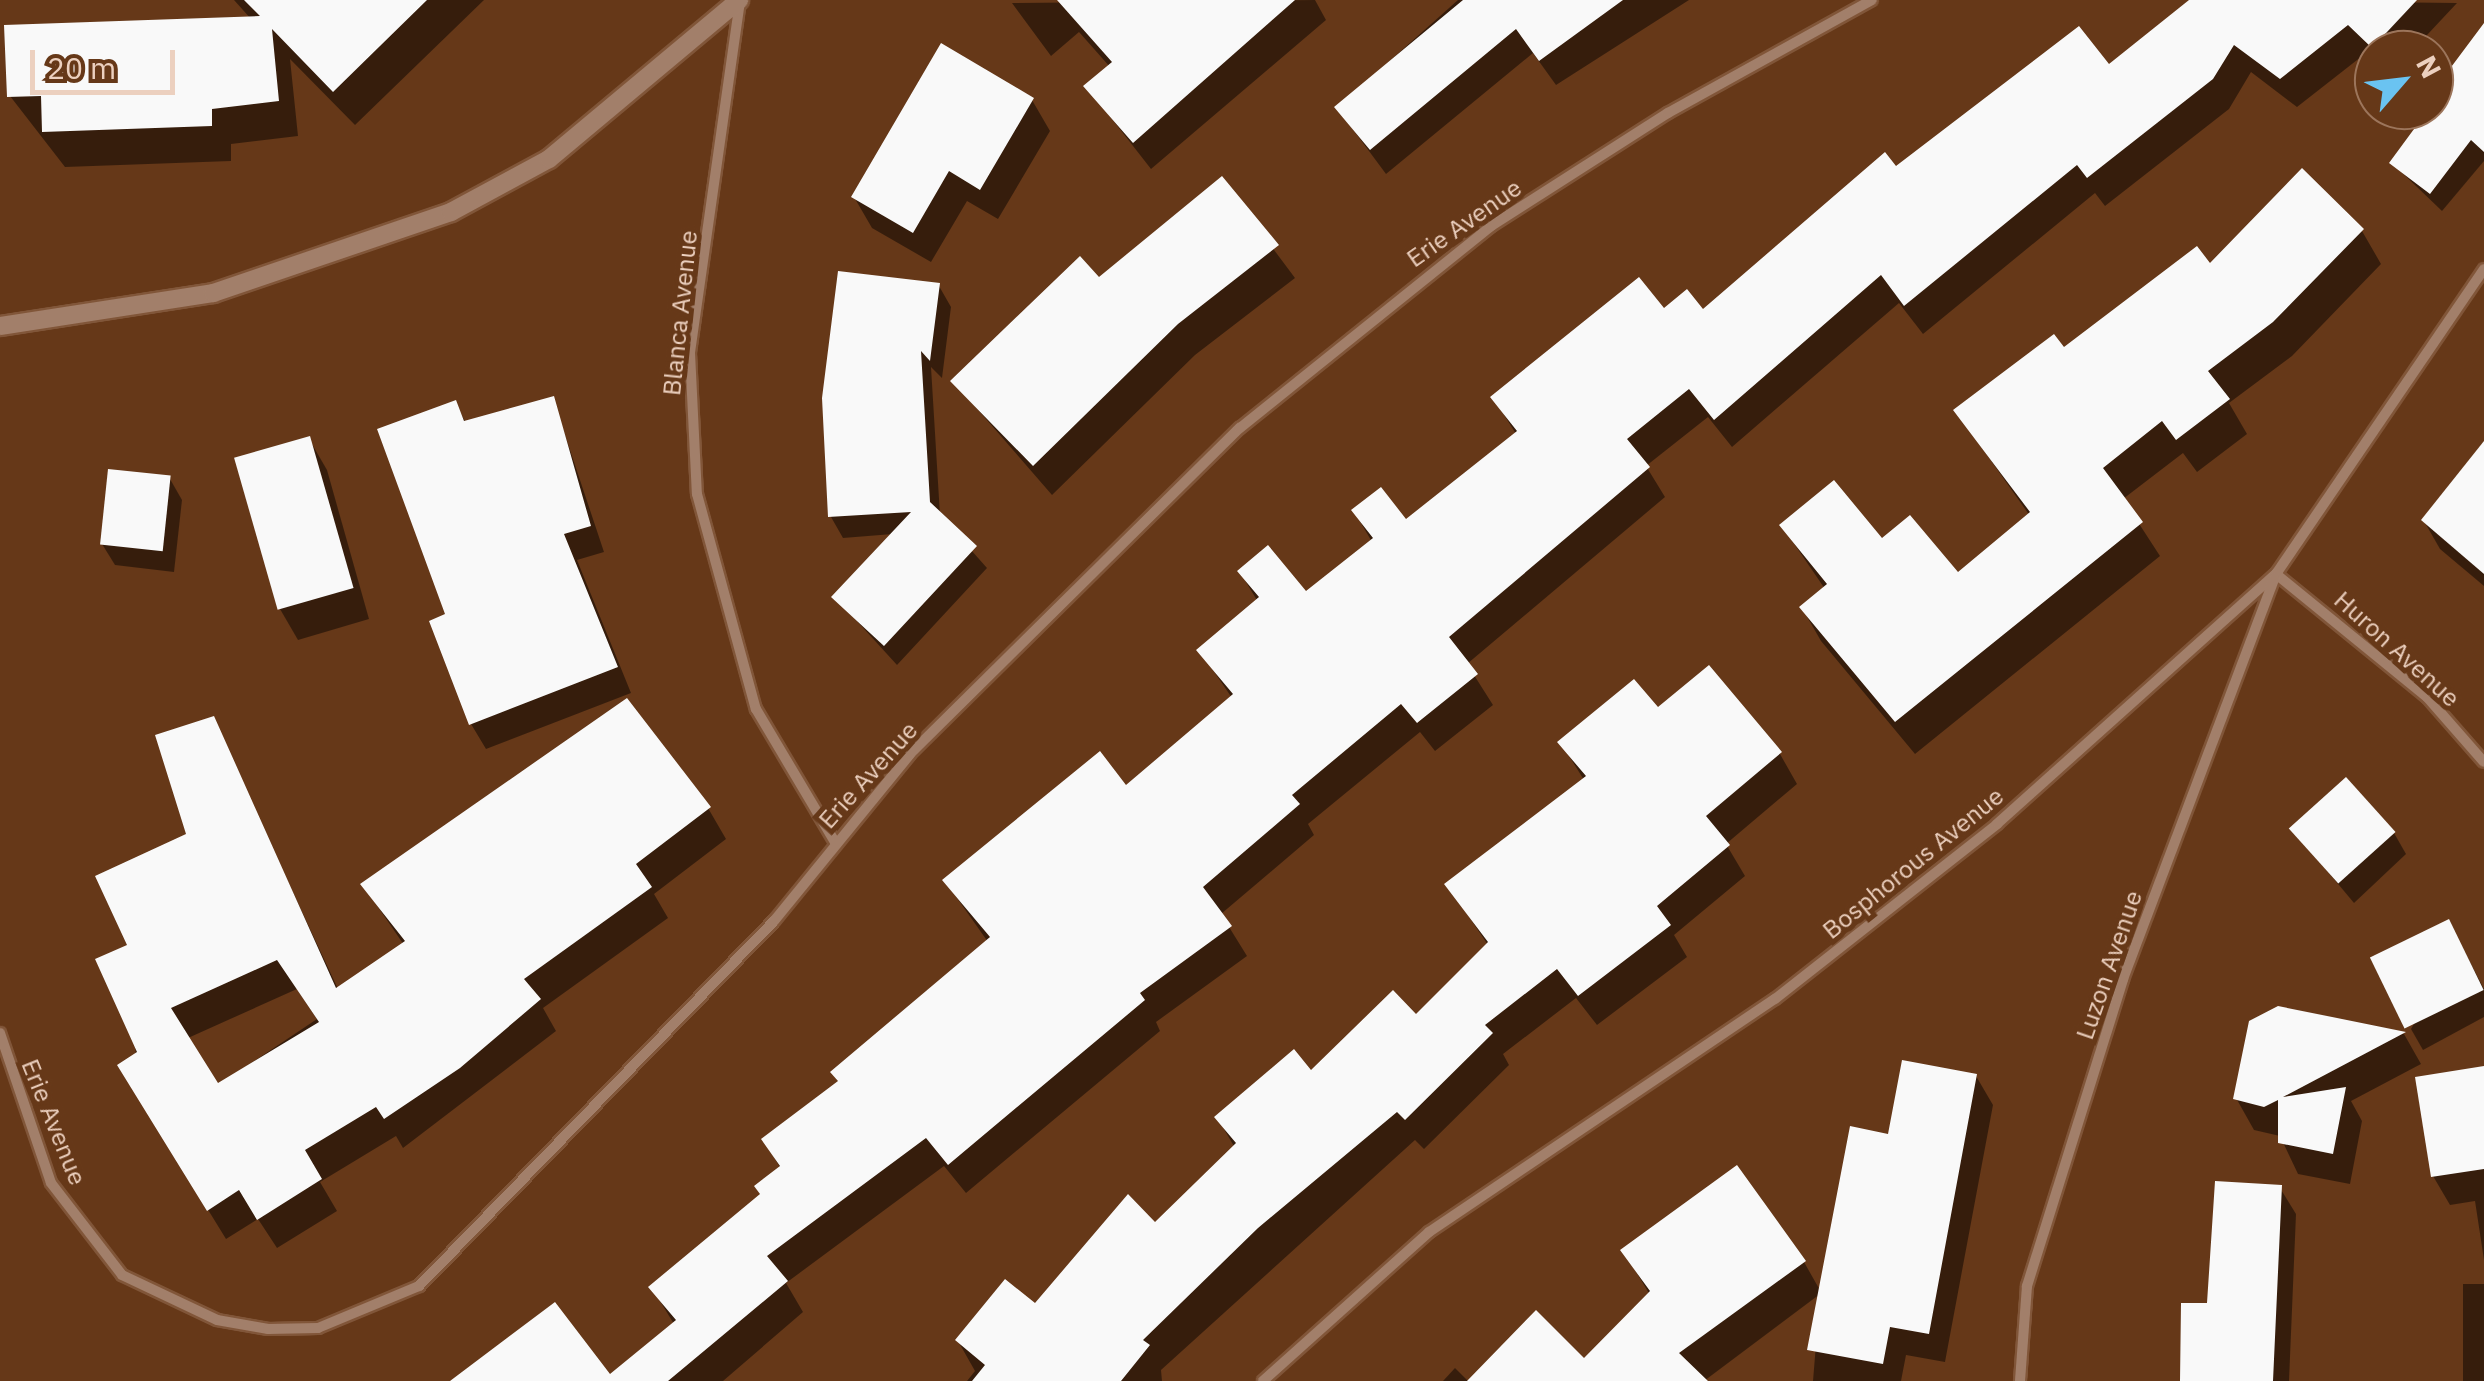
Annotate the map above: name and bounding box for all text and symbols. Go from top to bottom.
scale bar [35,30,180,92]
north arrow [2354,30,2454,130]
text: 20 m [47,48,116,87]
text: N [2408,49,2450,84]
street label: Erie Avenue [1401,173,1527,273]
street label: Blanca Avenue [656,229,704,397]
street label: Huron Avenue [2328,585,2466,713]
street label: Erie Avenue [812,716,924,834]
street label: Bosphorous Avenue [1817,781,2009,945]
street label: Luzon Avenue [2070,887,2148,1043]
street label: Erie Avenue [15,1055,93,1189]

